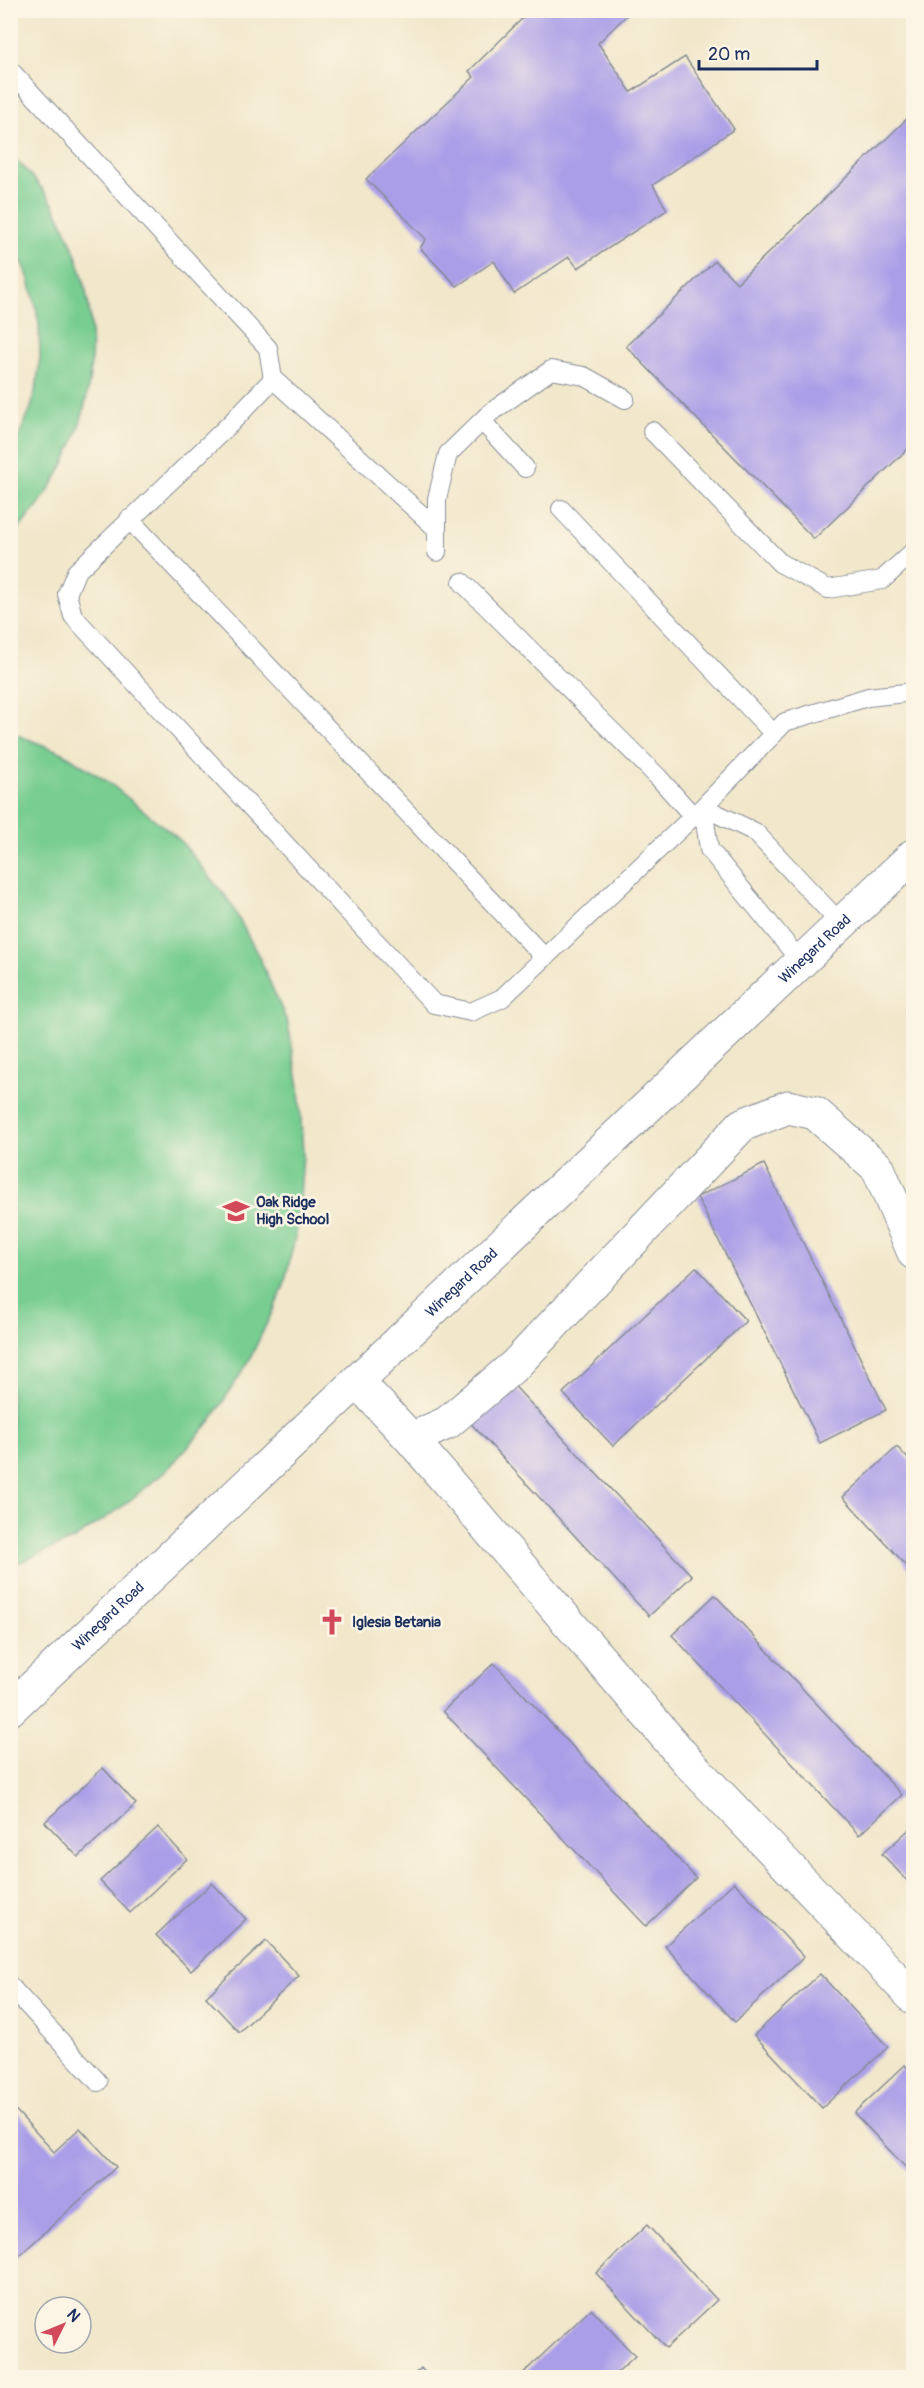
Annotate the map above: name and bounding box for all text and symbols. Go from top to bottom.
scale bar [699,33,818,71]
text: 20 m [708,43,750,66]
street label: Winegard Road [775,910,855,988]
place label: Oak Ridge High School [256,1193,329,1229]
school or university icon: Oak Ridge High School [221,1196,251,1226]
street label: Winegard Road [422,1244,502,1322]
street label: Winegard Road [68,1578,149,1655]
church icon: Iglesia Betania [317,1607,347,1637]
place label: Iglesia Betania [352,1613,441,1632]
north arrow [33,2295,93,2355]
text: N [62,2305,84,2326]

